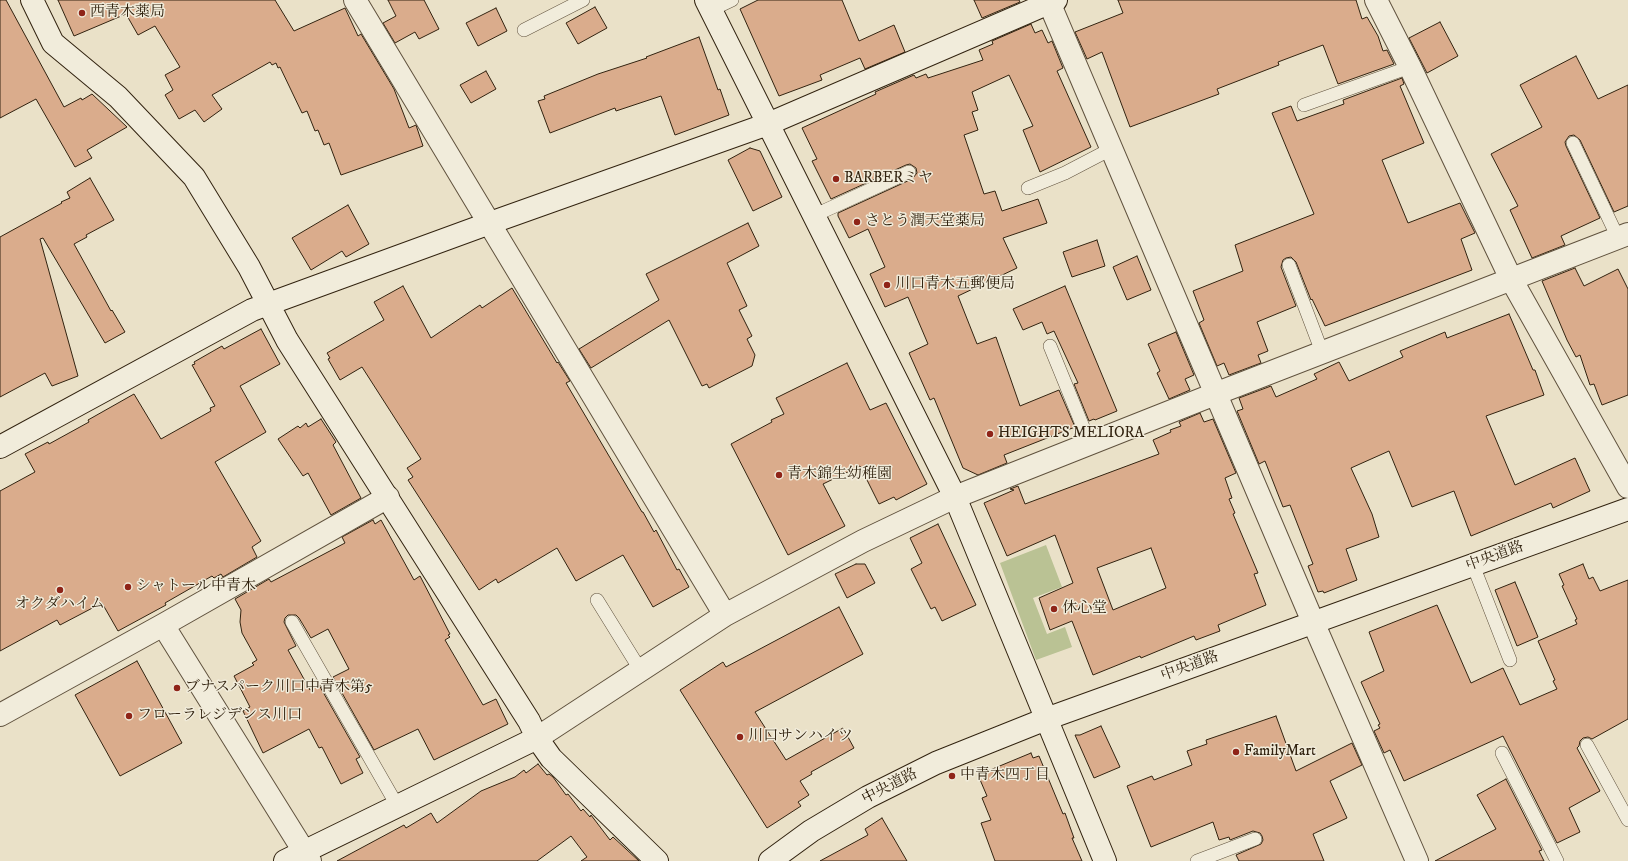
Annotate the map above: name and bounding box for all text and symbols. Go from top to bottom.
place label: 西青木薬局 [90,4,165,22]
marker: 西青木薬局 [77,8,87,18]
place label: BARBERミヤ [844,170,933,188]
marker: BARBERミヤ [831,174,841,184]
place label: さとう潤天堂薬局 [865,213,985,231]
marker: さとう潤天堂薬局 [852,217,862,227]
place label: 川口青木五郵便局 [895,276,1015,294]
marker: 川口青木五郵便局 [882,280,892,290]
place label: HEIGHTS MELIORA [998,425,1144,443]
marker: HEIGHTS MELIORA [985,429,995,439]
place label: 青木錦生幼稚園 [787,466,892,484]
marker: 青木錦生幼稚園 [774,470,784,480]
street label: 中央道路 [1464,538,1526,576]
place label: シャトール中青木 [136,578,256,596]
marker: シャトール中青木 [123,582,133,592]
marker: オクダハイム [55,585,65,595]
place label: オクダハイム [15,596,105,614]
place label: 休心堂 [1062,600,1107,618]
marker: 休心堂 [1049,604,1059,614]
street label: 中央道路 [1159,648,1221,686]
place label: ブナスパーク川口中青木第5 [185,679,372,697]
marker: ブナスパーク川口中青木第5 [172,683,182,693]
place label: フローラレジデンス川口 [137,707,302,725]
marker: フローラレジデンス川口 [124,711,134,721]
place label: 川口サンハイツ [748,728,853,746]
marker: 川口サンハイツ [735,732,745,742]
place label: FamilyMart [1244,743,1316,761]
marker: FamilyMart [1231,747,1241,757]
street label: 中央道路 [859,765,921,809]
place label: 中青木四丁目 [960,767,1050,785]
marker: 中青木四丁目 [947,771,957,781]

